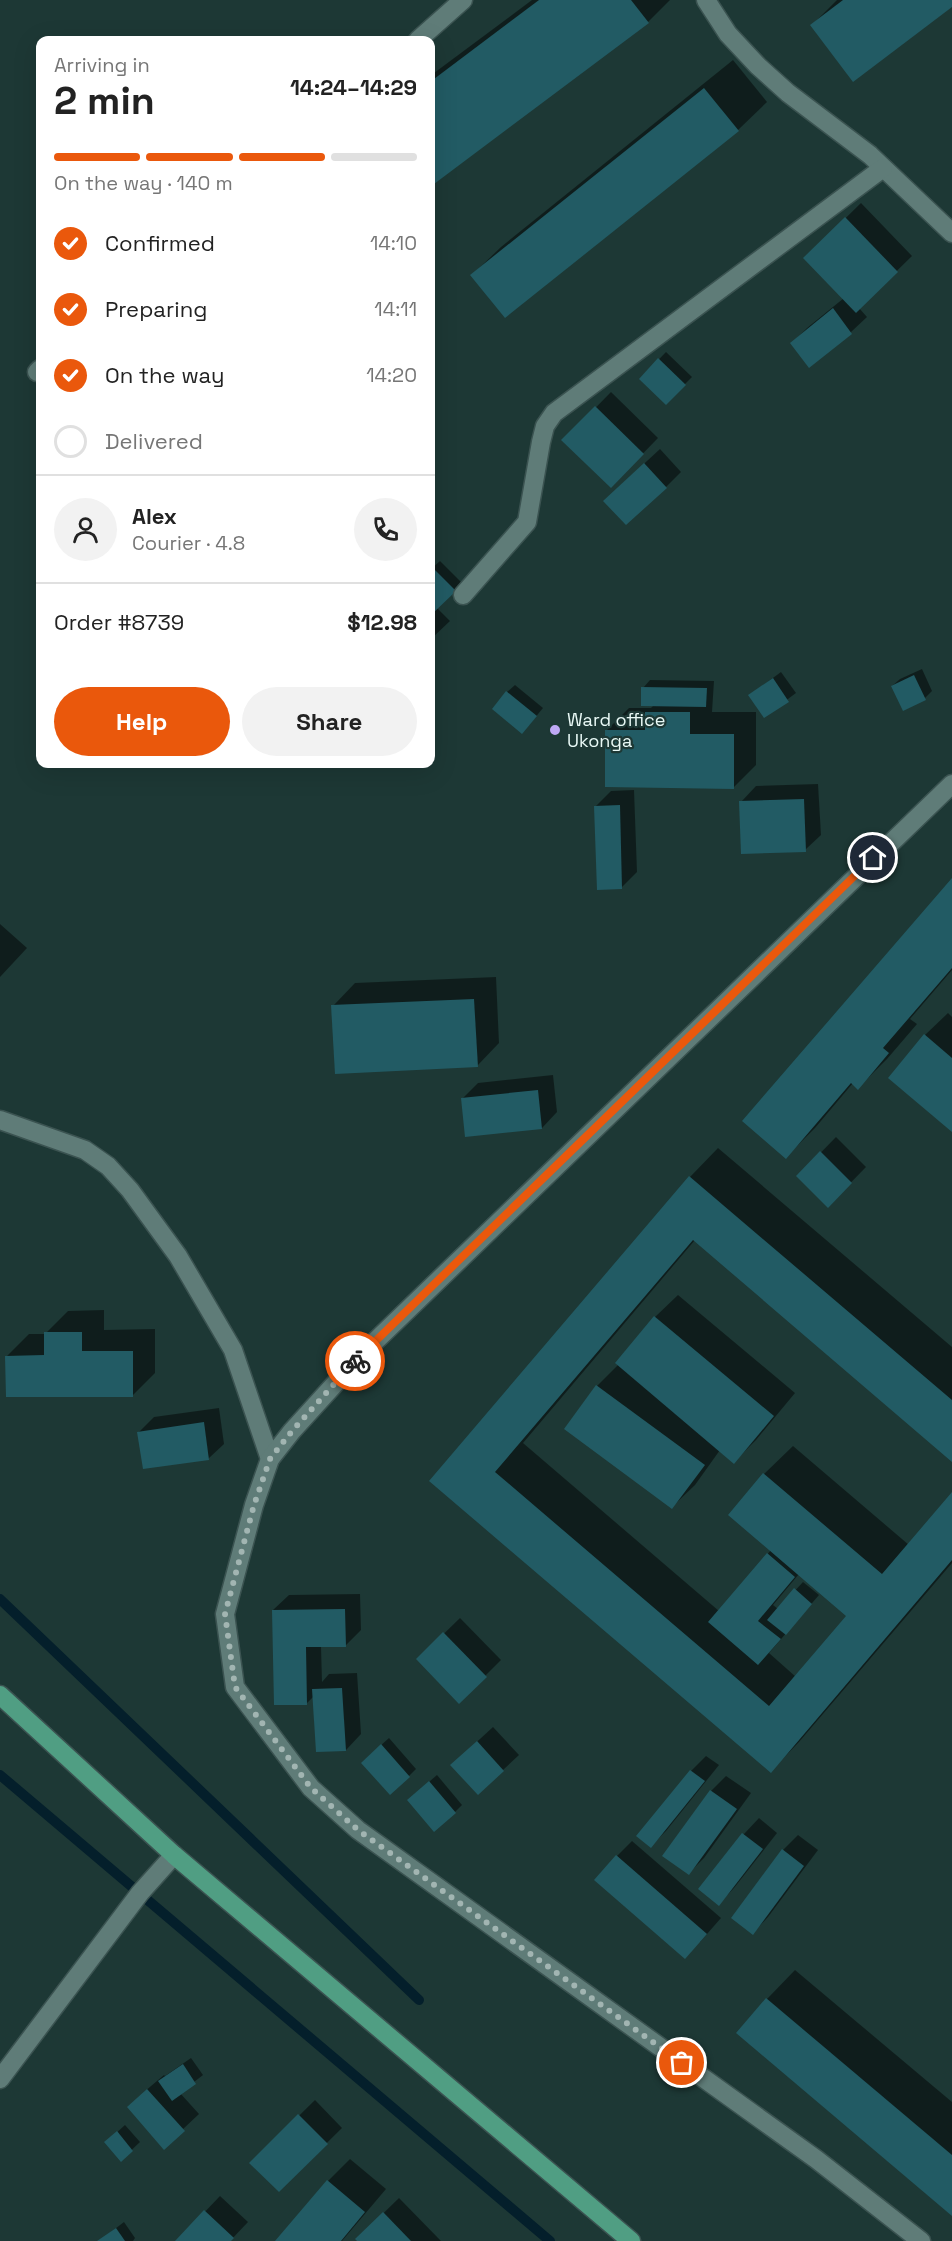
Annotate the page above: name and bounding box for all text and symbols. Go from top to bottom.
text: Arriving in [54,52,150,78]
text: 14:24–14:29 [290,73,417,101]
text: 2 min [54,76,155,125]
text: On the way · 140 m [54,170,233,196]
icon: check [54,227,87,260]
text: Confirmed [105,229,215,257]
text: 14:10 [370,230,417,256]
icon: check [54,293,87,326]
text: Preparing [105,295,207,323]
text: 14:11 [374,296,417,322]
icon: check [54,359,87,392]
text: On the way [105,361,224,389]
text: 14:20 [366,362,417,388]
text: Delivered [105,427,203,455]
button: person [54,498,117,561]
button: phone [354,498,417,561]
text: Alex [132,502,177,530]
text: Courier · 4.8 [132,530,245,556]
text: Order #8739 [54,608,184,636]
text: $12.98 [347,608,417,636]
button: Help [54,687,230,756]
button: Share [242,687,417,756]
place label: Ward office Ukonga [567,708,666,752]
marker: Ward office Ukonga [548,723,562,737]
pin [847,832,898,883]
icon: home [856,841,889,874]
courier [325,1331,385,1391]
icon: bike [339,1345,372,1378]
pin [656,2037,707,2088]
icon: bag [665,2046,698,2079]

